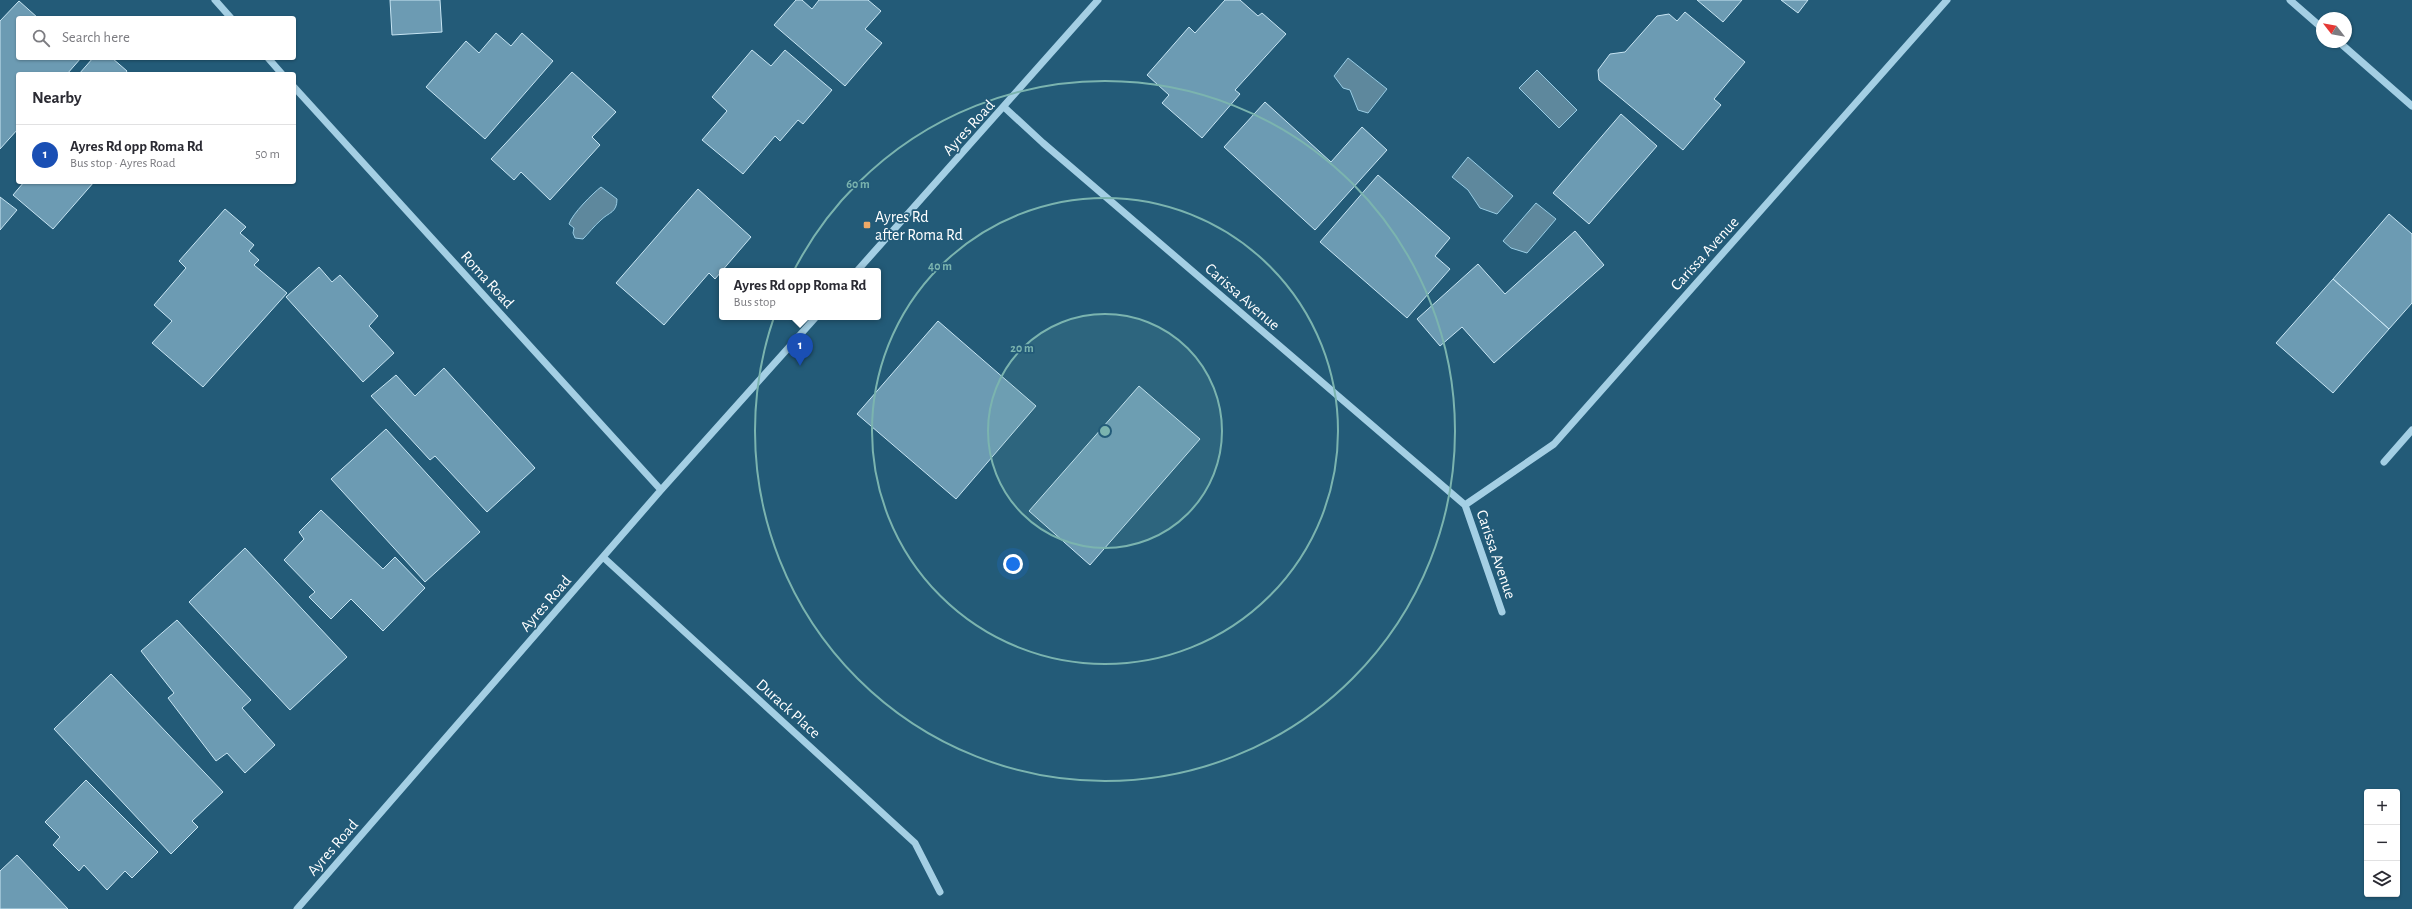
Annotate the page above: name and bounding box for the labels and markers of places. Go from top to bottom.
place label: Ayres Rd after Roma Rd [875,209,963,243]
marker: Ayres Rd after Roma Rd [862,220,872,230]
pin: 1 [787,333,813,366]
centre of rings [1098,424,1112,438]

